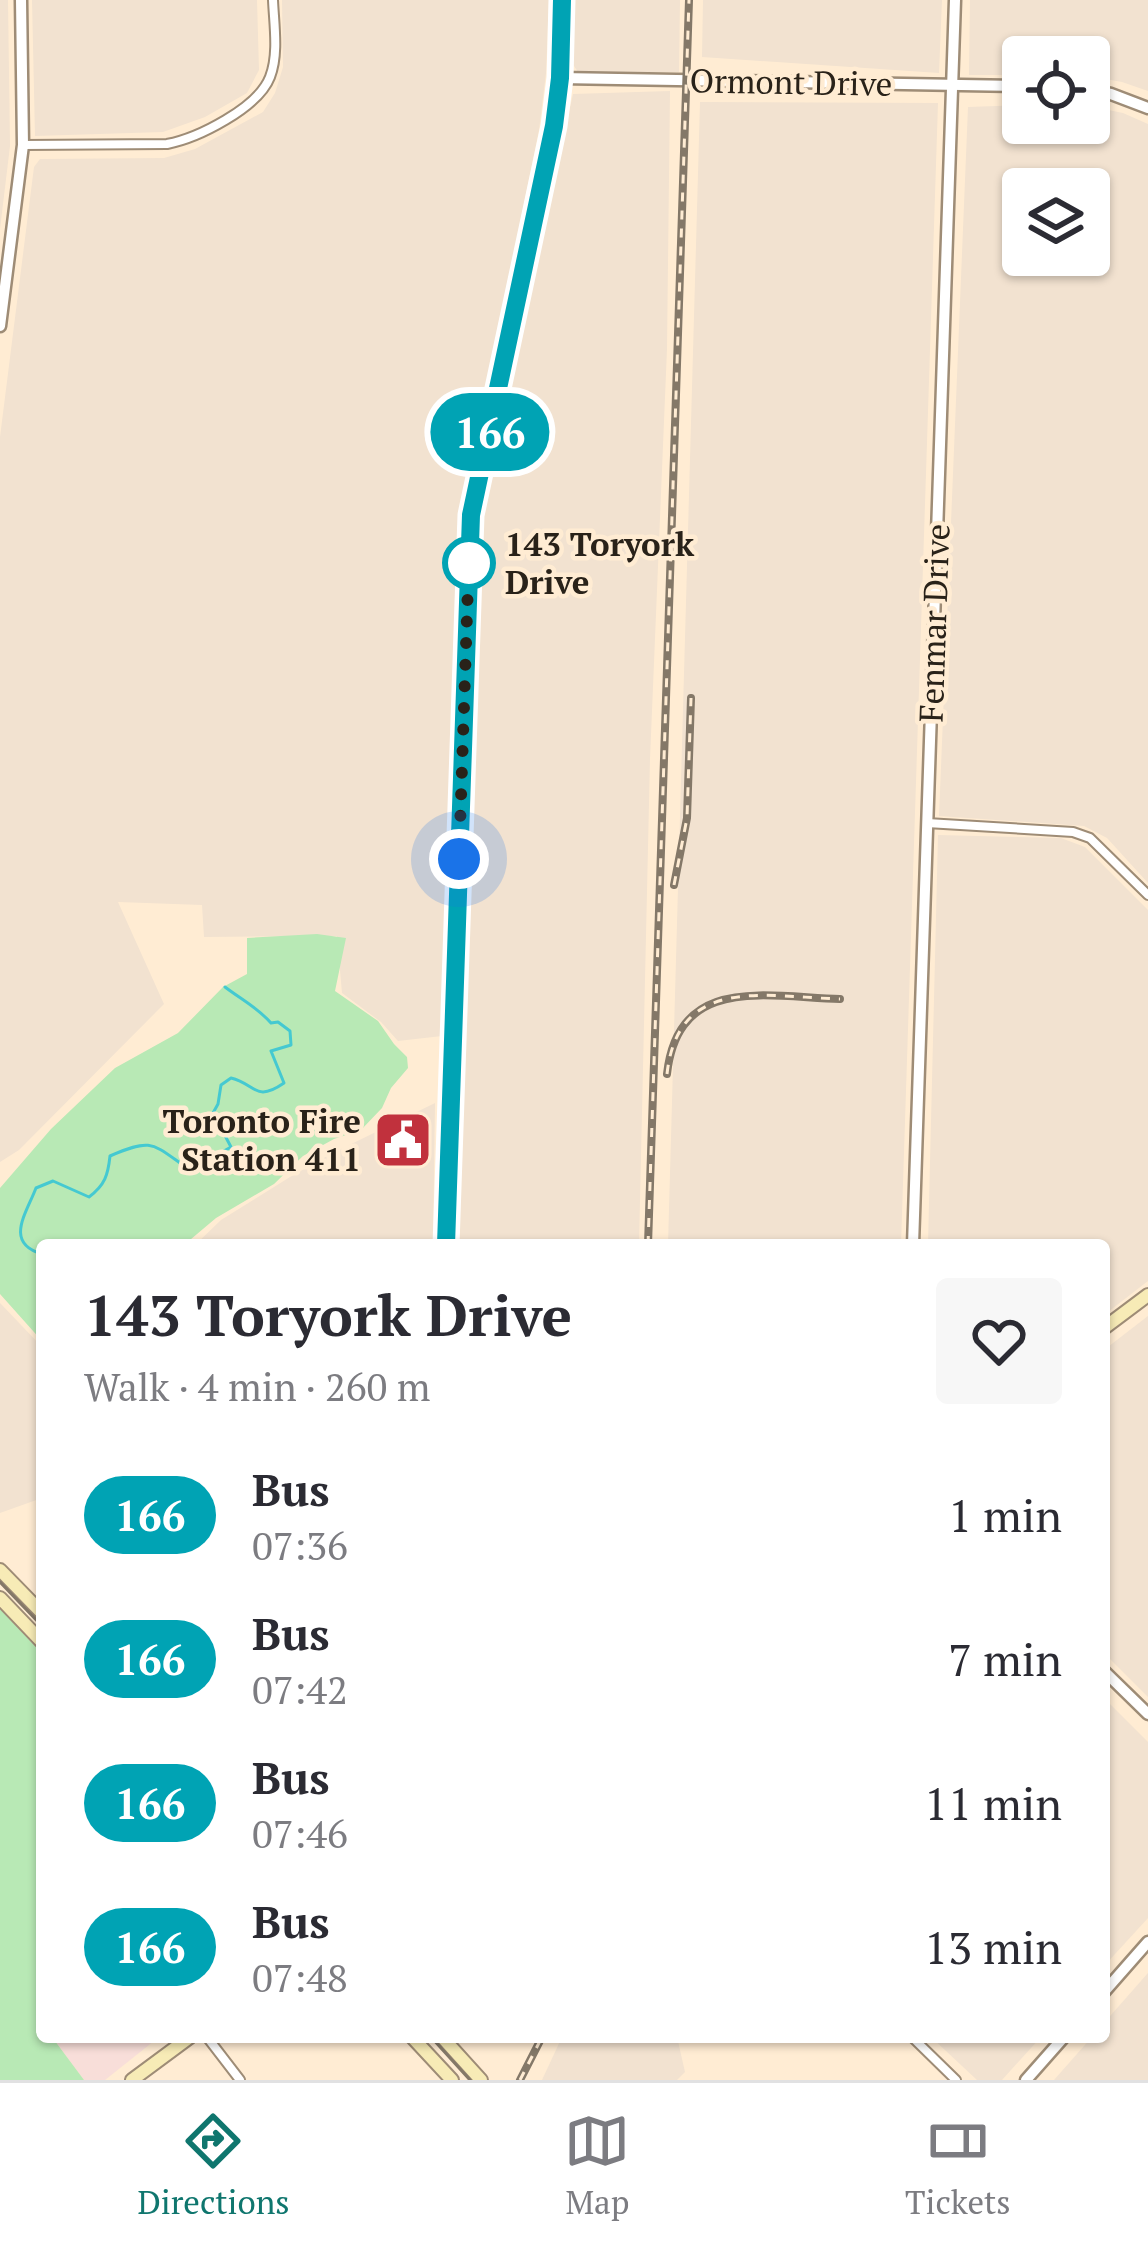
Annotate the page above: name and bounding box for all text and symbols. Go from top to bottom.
map controls [1002,36,1110,276]
button: locate [1002,36,1110,144]
street label: Ormont Drive [689,58,893,105]
button: layers [1002,168,1110,276]
line badge: 166 [421,393,559,471]
text: 166 [454,404,526,460]
place label: 143 Toryork Drive [505,522,695,603]
street label: Fenmar Drive [909,523,958,723]
marker: 143 Toryork Drive [444,538,494,588]
your location [429,829,489,889]
place label: Toronto Fire Station 411 [163,1099,361,1180]
public building icon: Toronto Fire Station 411 [372,1109,434,1171]
text: 143 Toryork Drive [84,1277,572,1352]
button: heart [936,1278,1062,1404]
text: Walk · 4 min · 260 m [84,1360,430,1412]
text: Bus [252,1459,330,1519]
text: 1 min [948,1485,1062,1545]
text: 166 [114,1487,186,1543]
text: 07:36 [252,1519,348,1571]
text: Bus [252,1603,330,1663]
text: 7 min [948,1629,1062,1689]
text: 166 [114,1631,186,1687]
text: 07:42 [252,1663,348,1715]
text: Bus [252,1747,330,1807]
text: 11 min [924,1773,1062,1833]
text: 166 [114,1775,186,1831]
text: 07:46 [252,1807,348,1859]
text: Bus [252,1891,330,1951]
text: 13 min [924,1917,1062,1977]
text: 166 [114,1919,186,1975]
text: 07:48 [252,1951,348,2003]
tab: Directions [137,2108,290,2223]
tab: Map [564,2108,630,2223]
tab: Tickets [905,2108,1011,2223]

